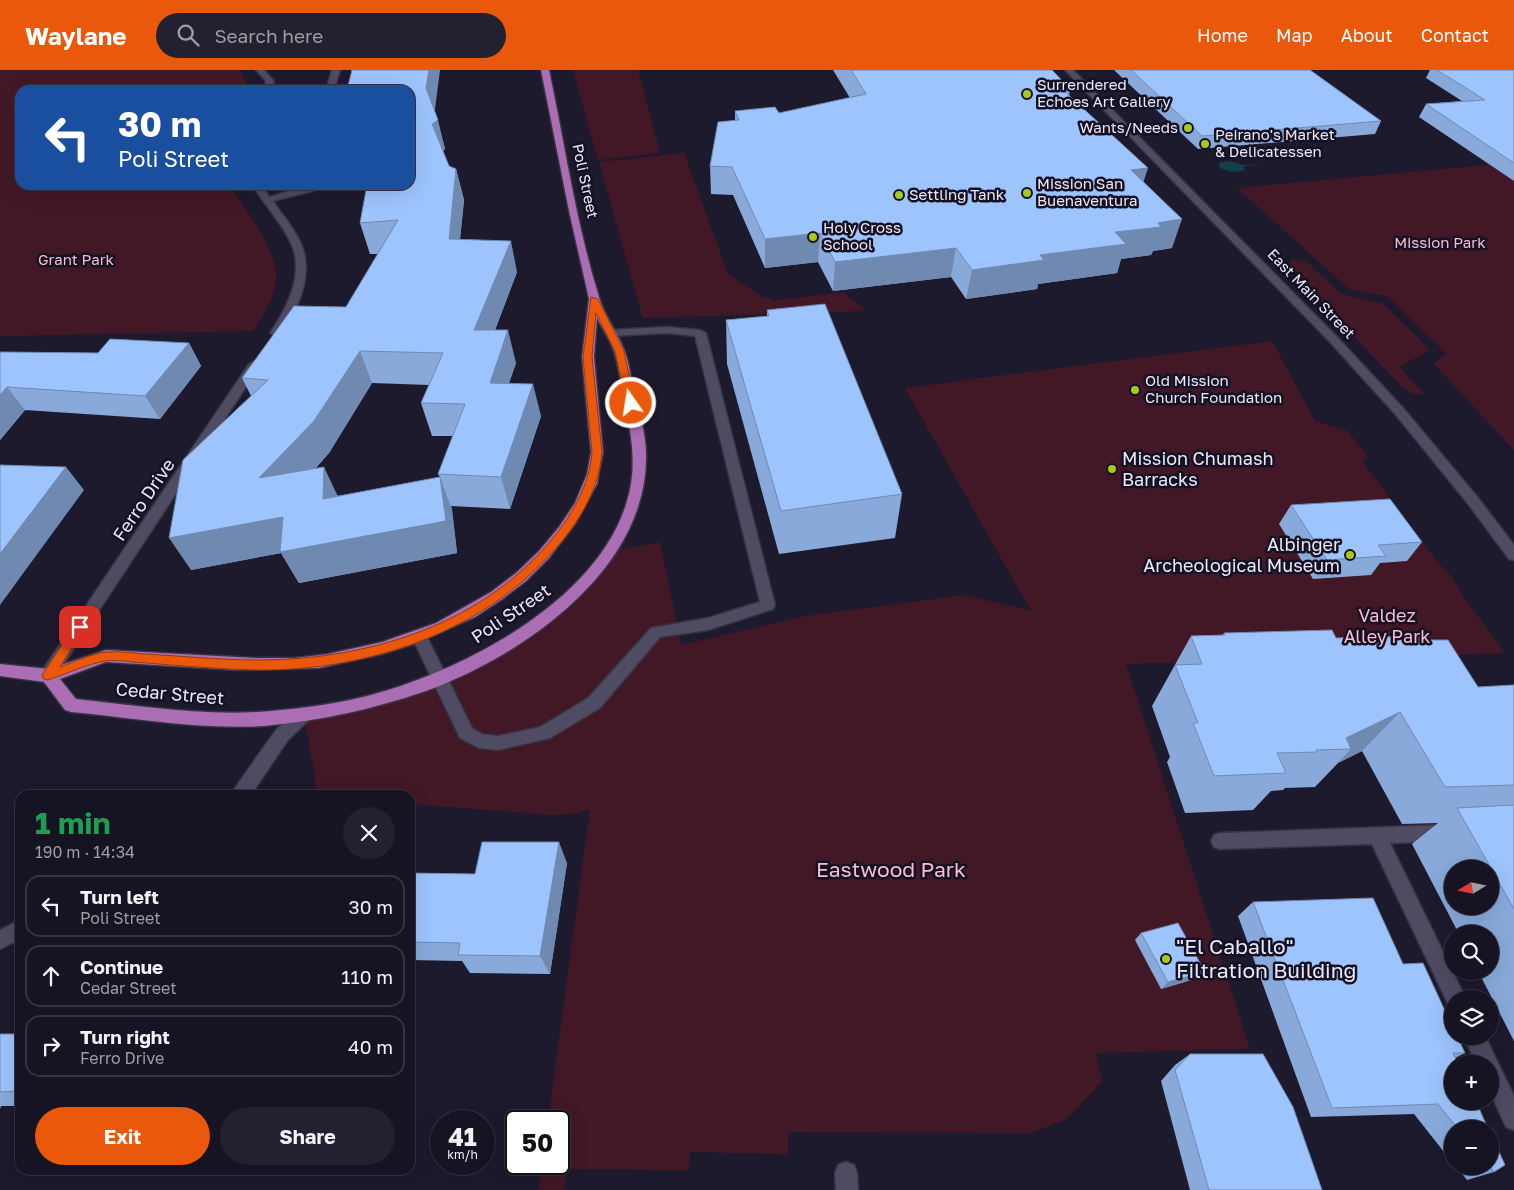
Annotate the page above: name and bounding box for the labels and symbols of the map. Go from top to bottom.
place label: Surrendered Echoes Art Gallery [1037,75,1171,110]
marker: Surrendered Echoes Art Gallery [1021,88,1033,100]
place label: Wants/Needs [1080,118,1178,136]
marker: Wants/Needs [1182,122,1194,134]
place label: Peirano's Market & Delicatessen [1215,125,1335,160]
marker: Peirano's Market & Delicatessen [1199,138,1211,150]
street label: Poli Street [569,142,603,220]
place label: Mission San Buenaventura [1037,174,1137,209]
place label: Settling Tank [909,185,1005,203]
marker: Mission San Buenaventura [1021,187,1033,199]
marker: Settling Tank [893,189,905,201]
place label: Holy Cross School [823,218,901,253]
marker: Holy Cross School [807,231,819,243]
park label: Mission Park [1394,233,1486,251]
street label: East Main Street [1264,245,1359,342]
park label: Grant Park [38,250,115,268]
place label: Old Mission Church Foundation [1145,371,1282,406]
position arrow [604,376,656,428]
marker: Old Mission Church Foundation [1129,384,1141,396]
place label: Mission Chumash Barracks [1122,447,1274,490]
street label: Ferro Drive [108,454,179,545]
marker: Mission Chumash Barracks [1106,463,1118,475]
place label: Albinger Archeological Museum [1143,533,1340,576]
marker: Albinger Archeological Museum [1344,549,1356,561]
street label: Poli Street [467,579,554,648]
park label: Valdez Alley Park [1344,604,1430,647]
pin [59,606,101,648]
street label: Cedar Street [115,677,225,709]
park label: Eastwood Park [816,856,966,882]
north arrow [1444,860,1499,915]
place label: "El Caballo" Filtration Building [1176,933,1357,983]
marker: "El Caballo" Filtration Building [1160,953,1172,965]
speed limit sign: 50 [505,1110,570,1175]

